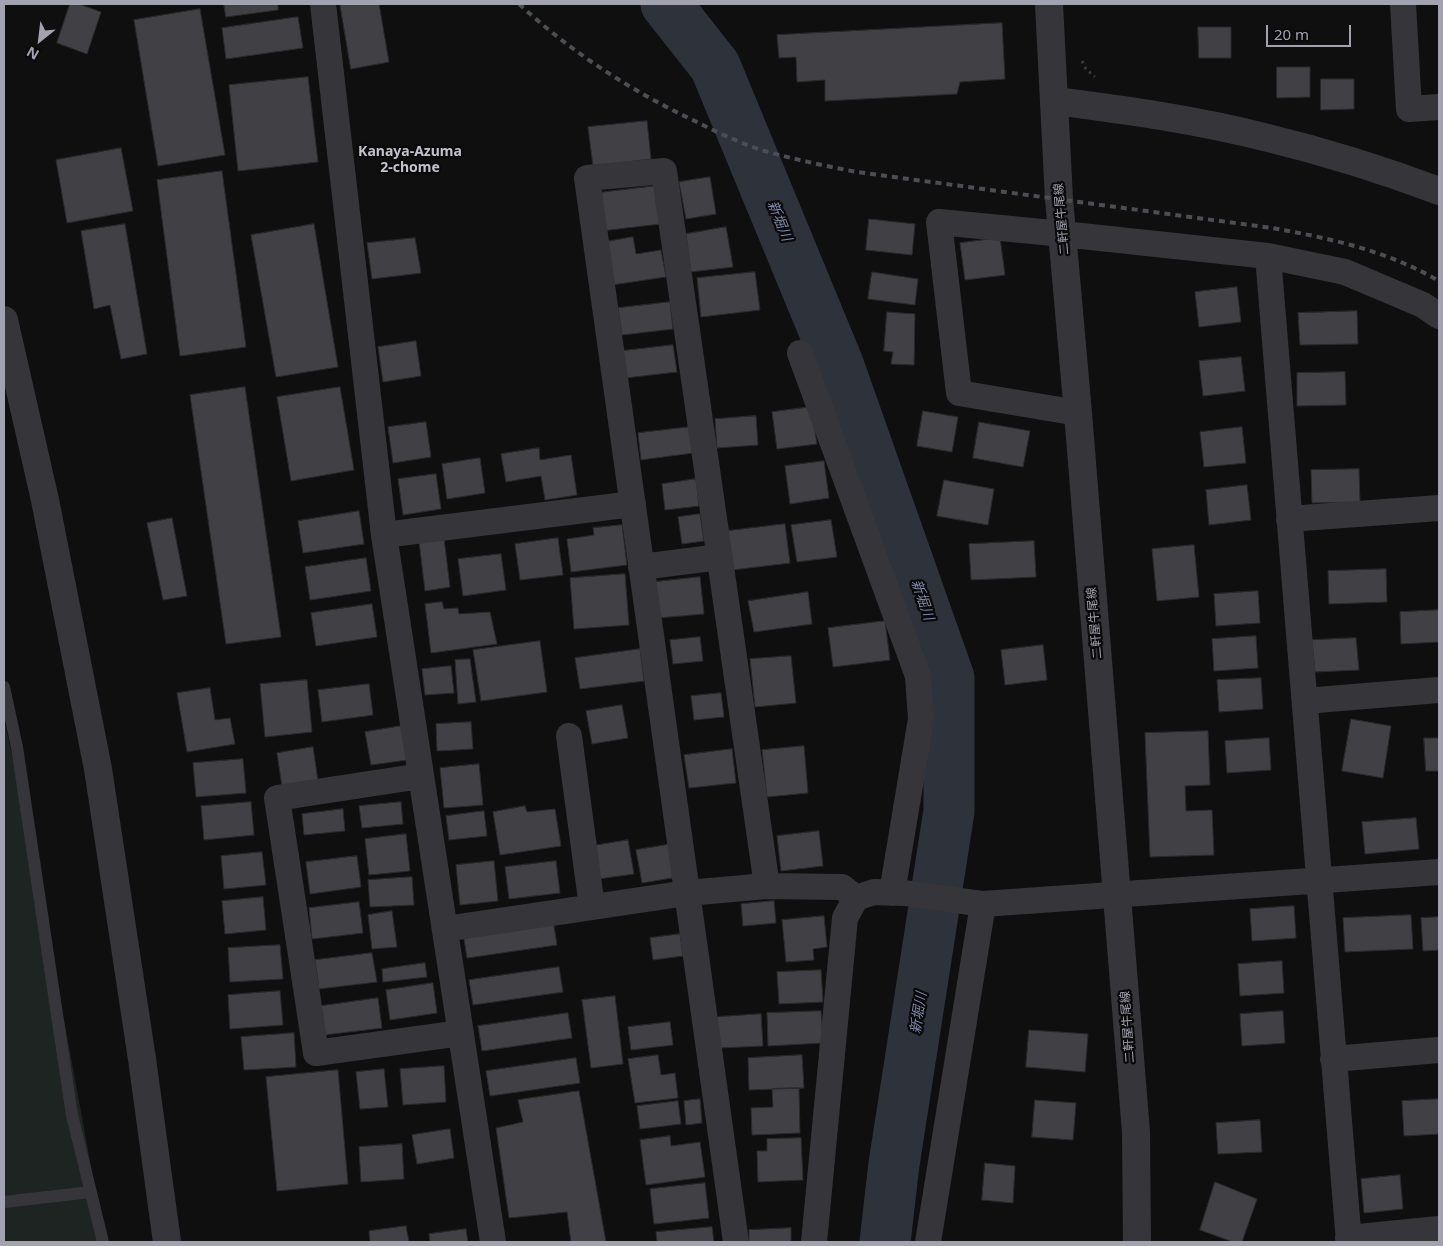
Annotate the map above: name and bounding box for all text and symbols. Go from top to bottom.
north arrow [15,15,65,65]
scale bar [1268,15,1353,47]
text: 20 m [1274,24,1309,44]
text: N [23,42,42,65]
district label: Kanaya-Azuma 2-chome [358,144,462,176]
street label: 二軒屋牛尾線 [1052,183,1072,255]
water label: 新堀川 [763,198,795,244]
water label: 新堀川 [907,577,937,623]
street label: 二軒屋牛尾線 [1085,587,1105,659]
water label: 新堀川 [907,991,931,1035]
street label: 二軒屋牛尾線 [1118,991,1138,1063]

